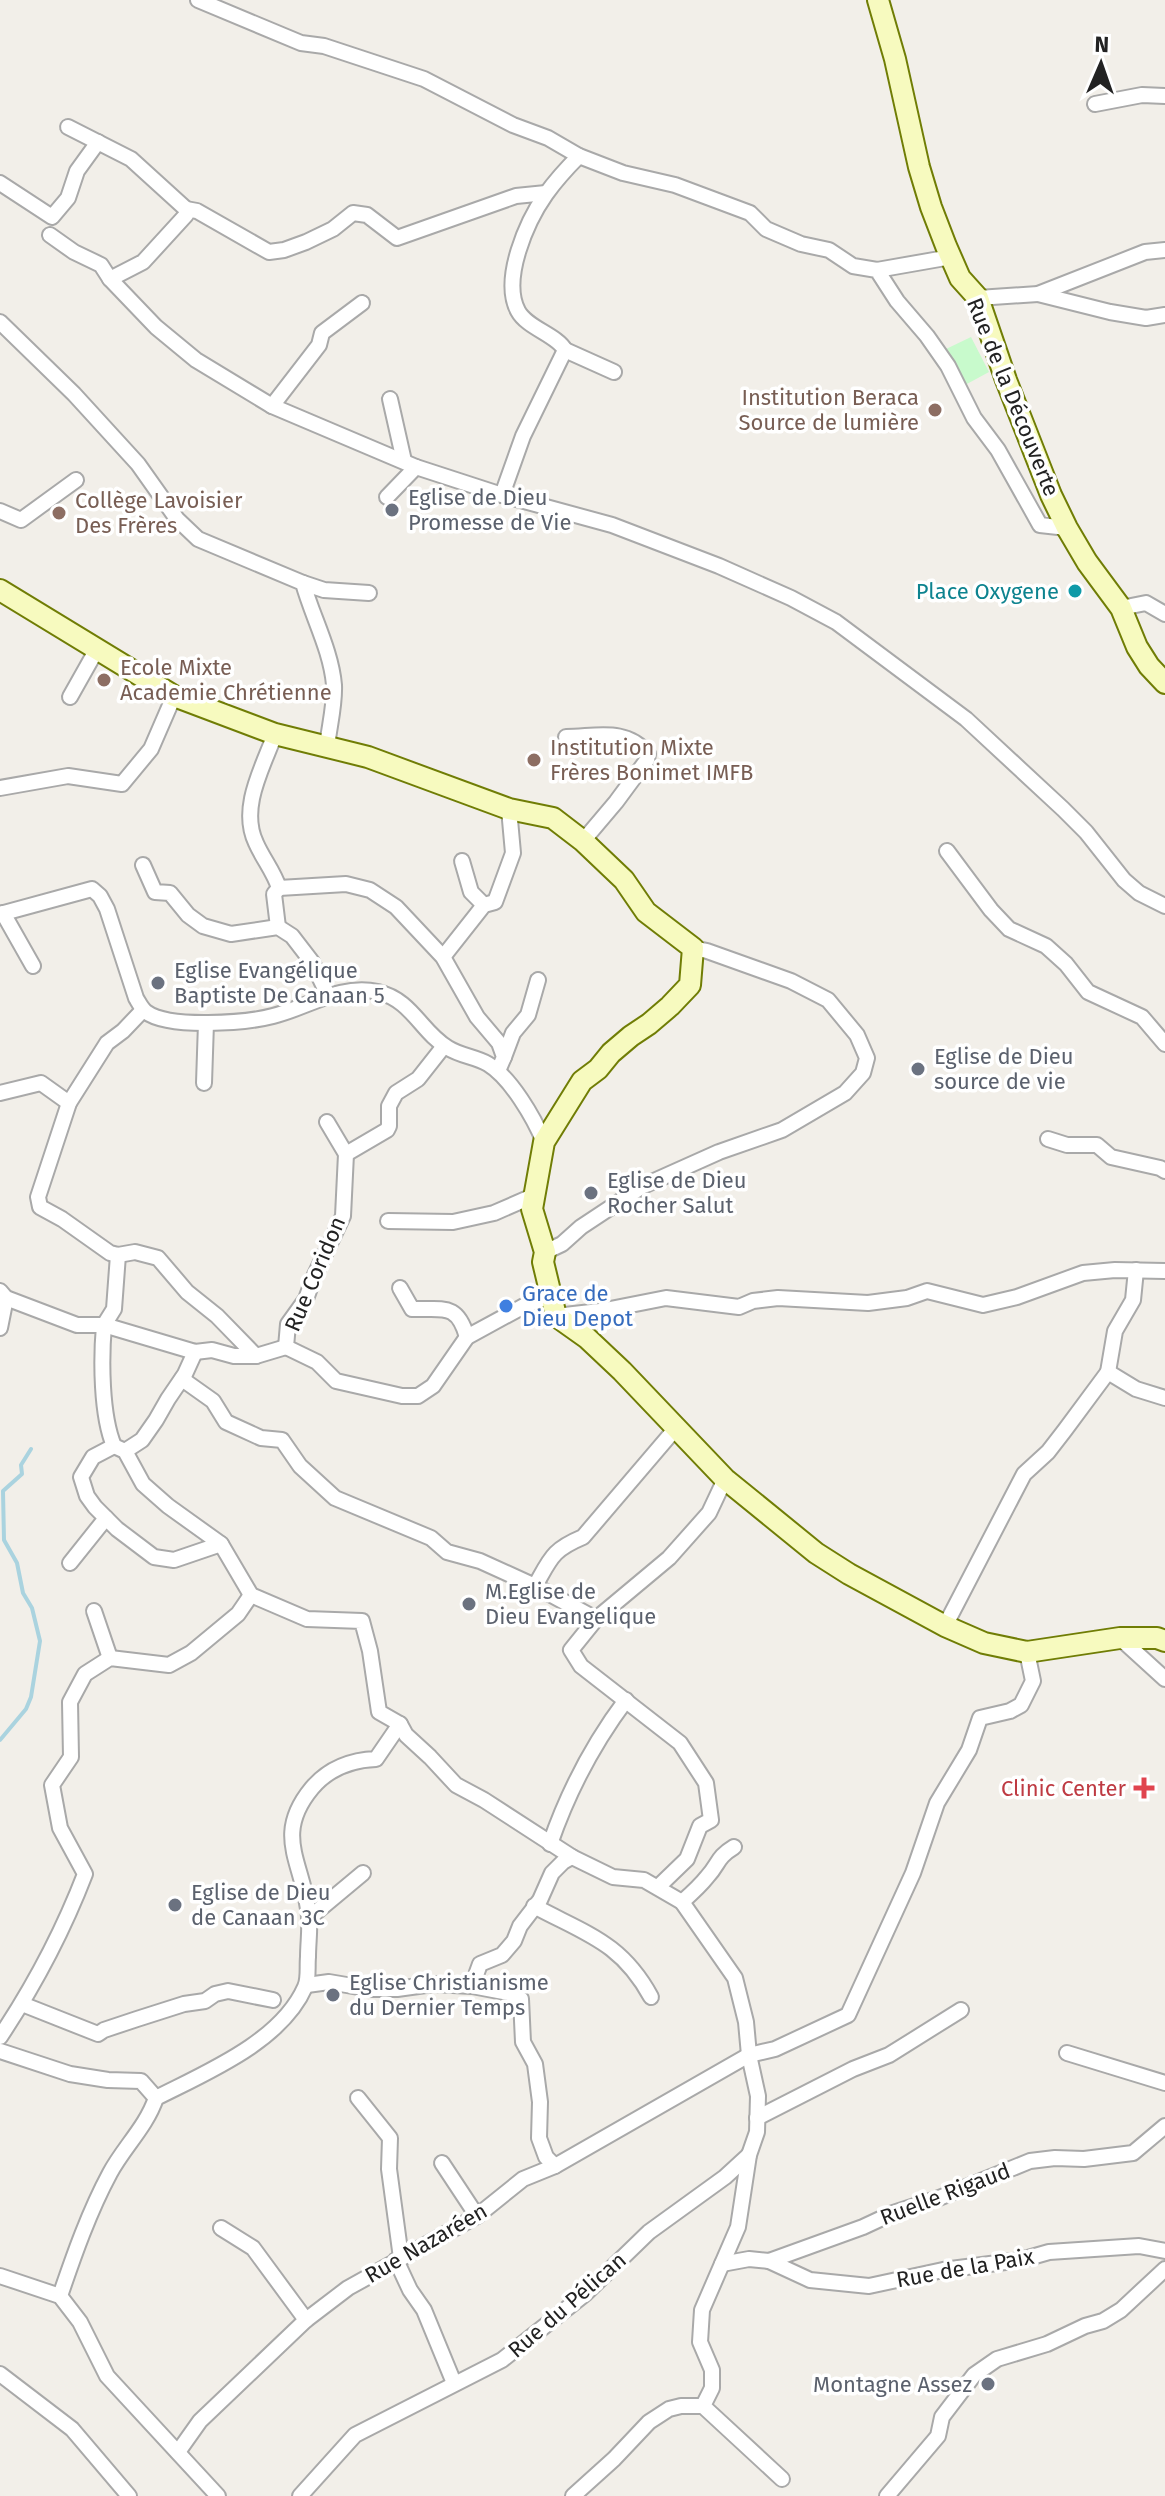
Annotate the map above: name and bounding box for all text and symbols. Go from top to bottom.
north arrow [1061,24,1141,104]
text: N [1094,31,1109,58]
street label: Rue de la Découverte [961,294,1065,500]
place label: Institution Beraca Source de lumière [739,384,919,436]
marker: Institution Beraca Source de lumière [926,401,944,419]
place label: Eglise de Dieu Promesse de Vie [408,484,571,536]
place label: Collège Lavoisier Des Frères [75,487,243,539]
marker: Eglise de Dieu Promesse de Vie [383,501,401,519]
marker: Collège Lavoisier Des Frères [50,504,68,522]
place label: Place Oxygene [916,578,1059,605]
marker: Place Oxygene [1066,582,1084,600]
place label: Ecole Mixte Academie Chrétienne [120,654,332,706]
marker: Ecole Mixte Academie Chrétienne [95,671,113,689]
place label: Institution Mixte Frères Bonimet IMFB [550,734,754,786]
marker: Institution Mixte Frères Bonimet IMFB [525,751,543,769]
place label: Eglise Evangélique Baptiste De Canaan 5 [174,957,385,1009]
marker: Eglise Evangélique Baptiste De Canaan 5 [149,974,167,992]
place label: Eglise de Dieu source de vie [934,1043,1074,1095]
marker: Eglise de Dieu source de vie [909,1060,927,1078]
place label: Eglise de Dieu Rocher Salut [607,1167,747,1219]
marker: Eglise de Dieu Rocher Salut [582,1184,600,1202]
street label: Rue Coridon [279,1212,351,1336]
place label: Grace de Dieu Depot [522,1280,633,1332]
marker: Grace de Dieu Depot [497,1297,515,1315]
place label: M.Eglise de Dieu Evangelique [485,1578,656,1630]
marker: M.Eglise de Dieu Evangelique [460,1595,478,1613]
place label: Clinic Center [1001,1775,1126,1802]
marker: Clinic Center [1133,1777,1155,1799]
place label: Eglise de Dieu de Canaan 3C [191,1879,331,1931]
marker: Eglise de Dieu de Canaan 3C [166,1896,184,1914]
place label: Eglise Christianisme du Dernier Temps [349,1969,549,2021]
marker: Eglise Christianisme du Dernier Temps [324,1986,342,2004]
street label: Ruelle Rigaud [876,2157,1014,2231]
street label: Rue Nazaréen [360,2197,492,2289]
street label: Rue de la Paix [894,2243,1036,2293]
street label: Rue du Pélican [502,2246,632,2364]
place label: Montagne Assez [813,2371,972,2398]
marker: Montagne Assez [979,2375,997,2393]

